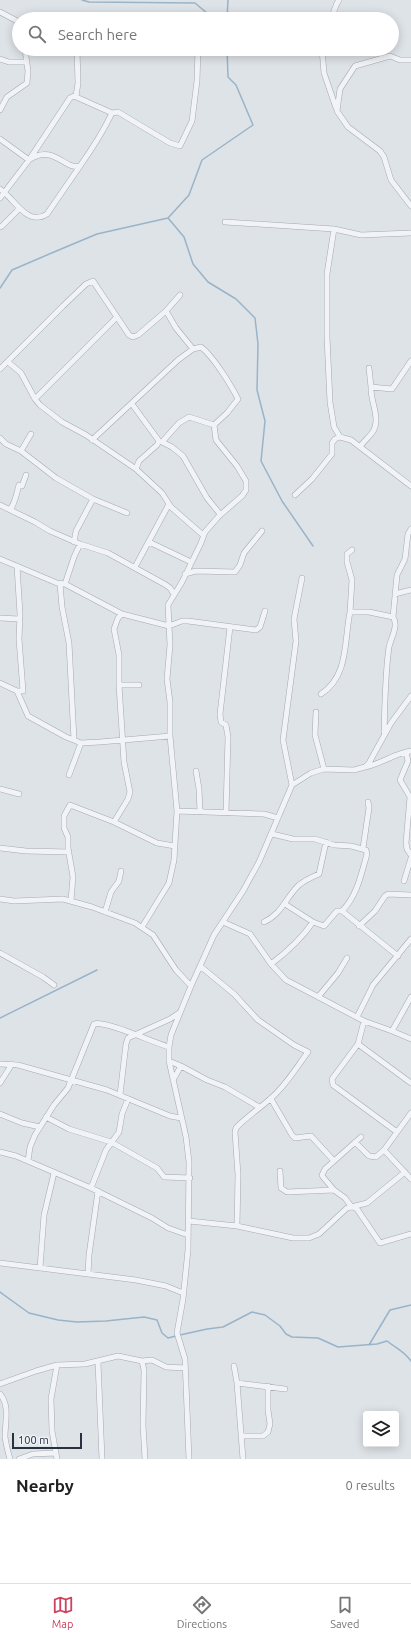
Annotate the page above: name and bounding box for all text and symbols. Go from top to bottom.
search box [12,12,399,56]
icon: search [26,23,48,45]
text: Search here [58,26,137,43]
map controls [363,1411,399,1447]
button: layers [363,1411,399,1447]
scale bar [12,1431,82,1450]
text: 100 m [18,1434,49,1446]
text: Nearby [16,1476,74,1495]
text: 0 results [345,1478,395,1492]
tab: Map [52,1594,74,1630]
tab: Directions [177,1594,227,1630]
tab: Saved [330,1594,359,1630]

